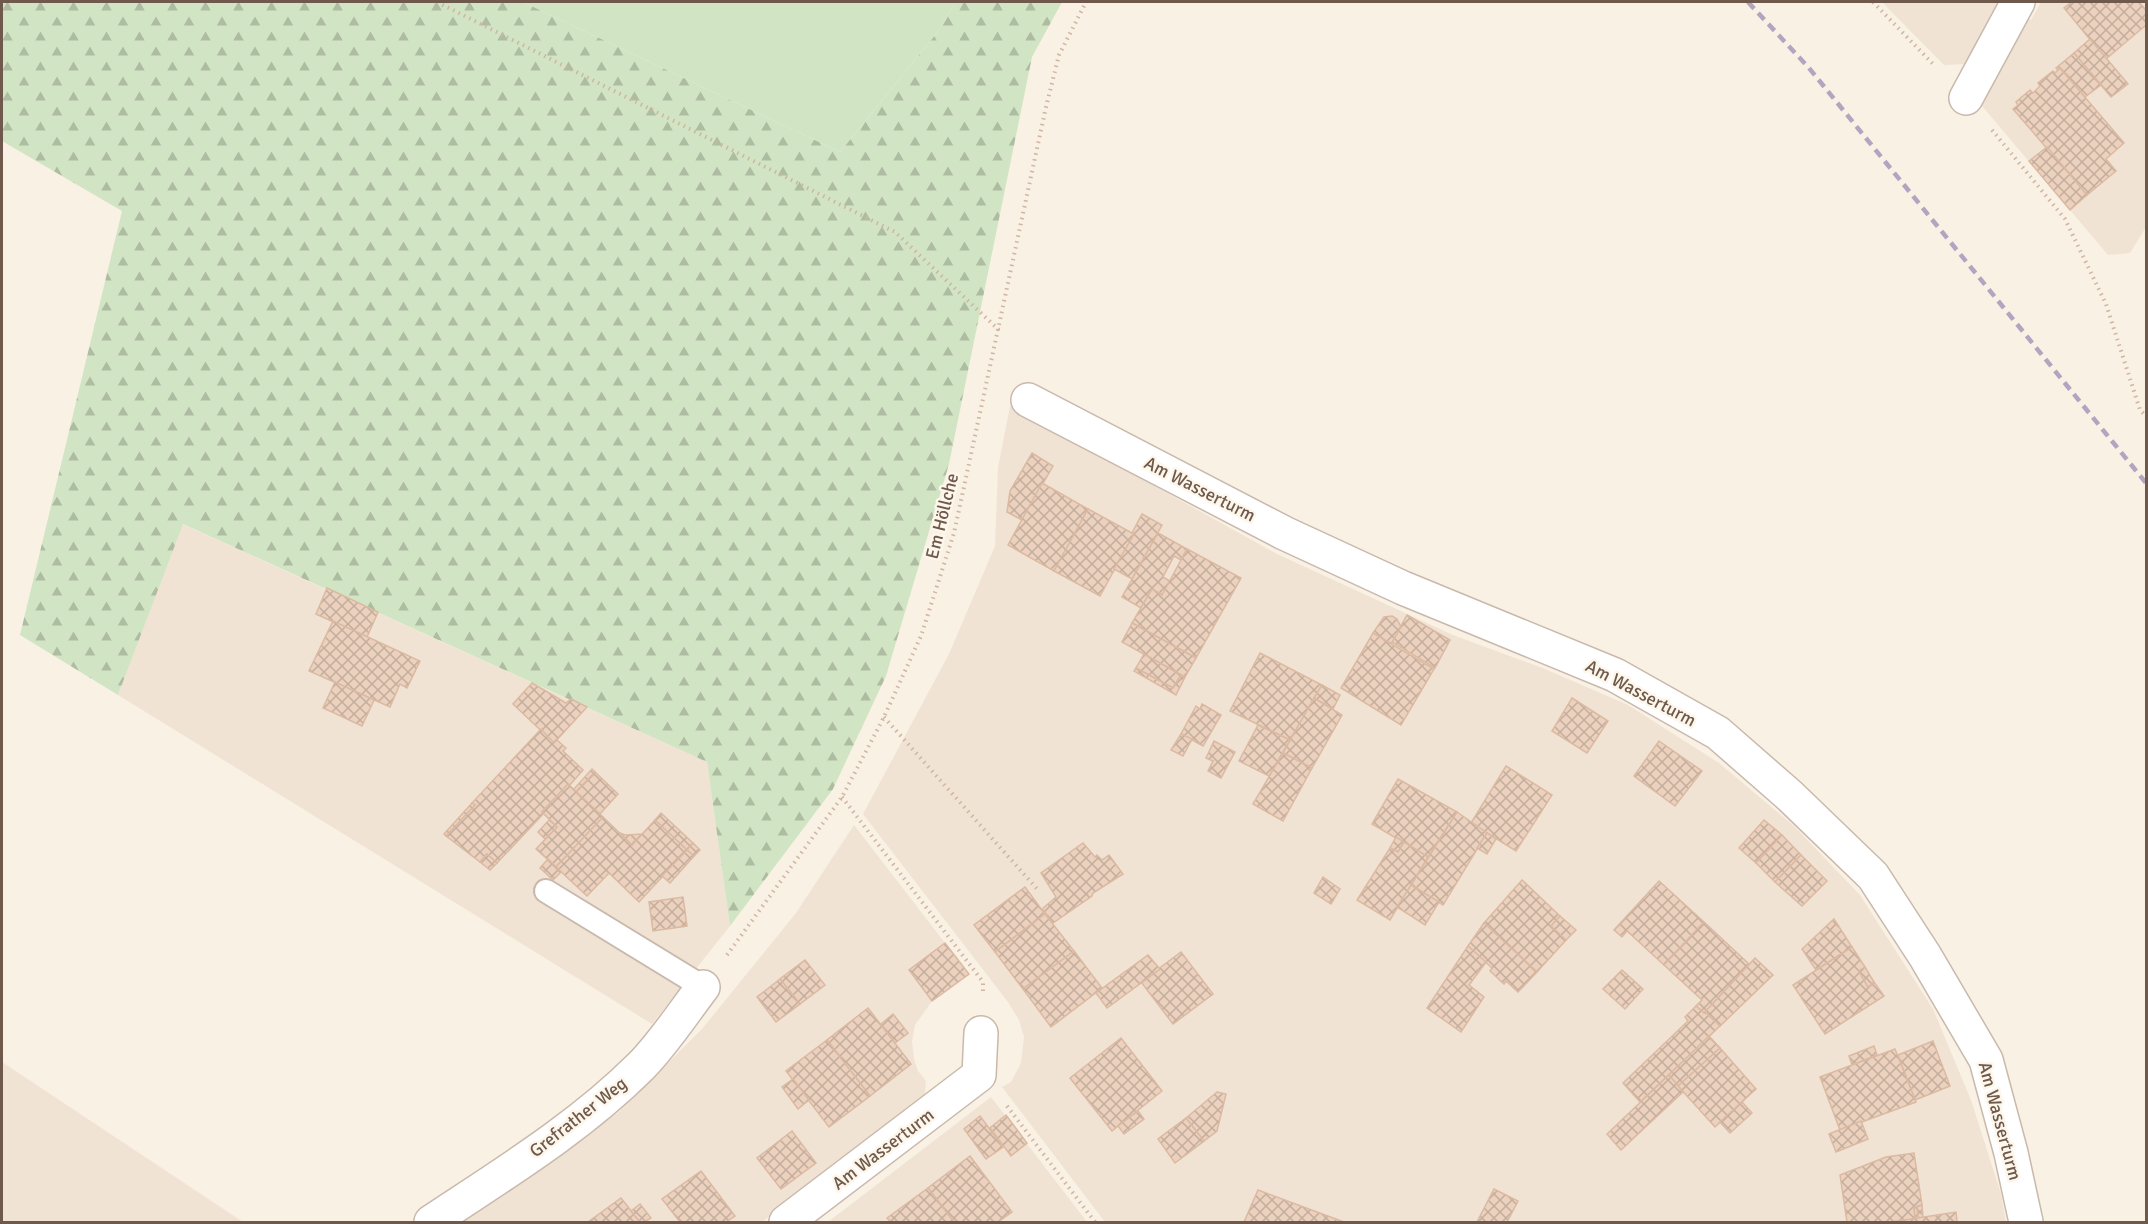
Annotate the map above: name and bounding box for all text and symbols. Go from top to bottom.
street label: Am Wasserturm [1141,452,1259,526]
street label: Em Höllche [921,471,963,561]
street label: Am Wasserturm [1582,655,1700,731]
street label: Am Wasserturm [1974,1059,2026,1183]
street label: Grefrather Weg [525,1072,631,1162]
street label: Am Wasserturm [828,1104,938,1194]

